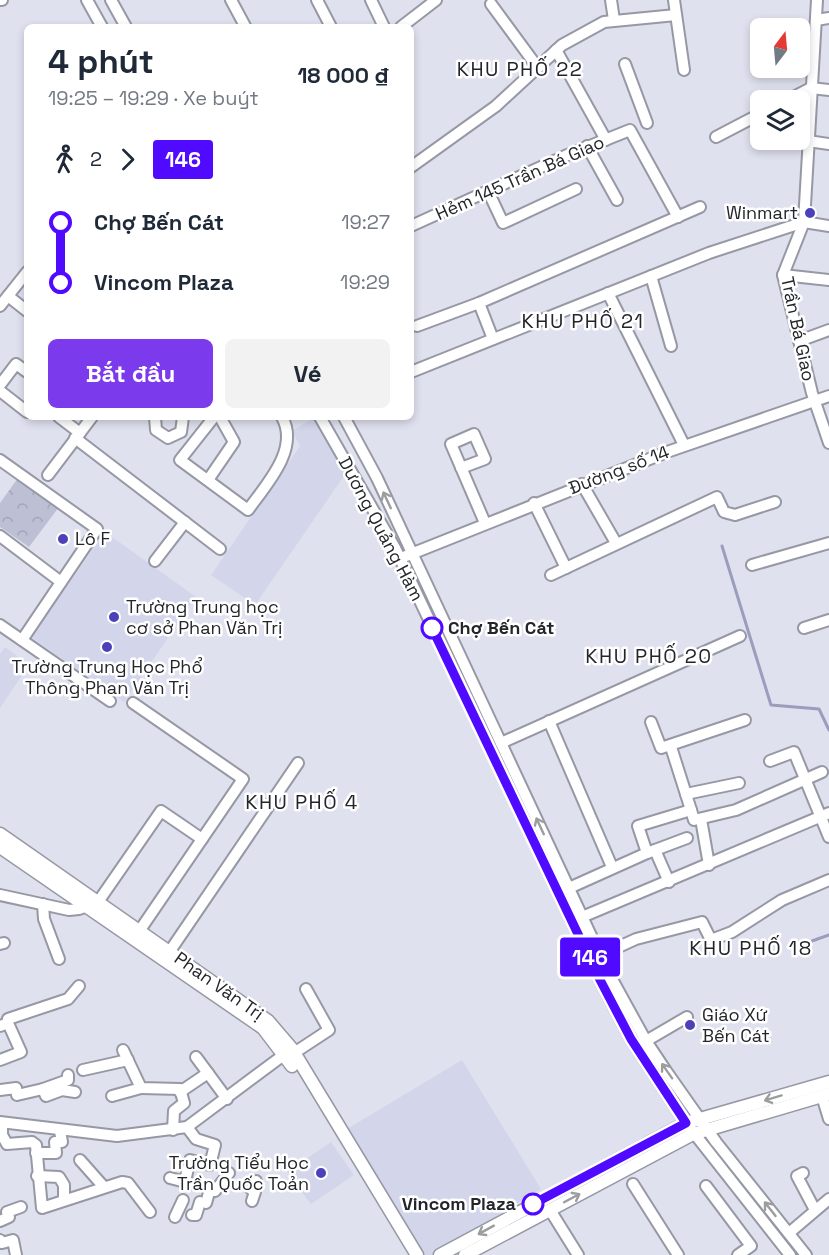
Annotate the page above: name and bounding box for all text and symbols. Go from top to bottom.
north arrow [750,18,810,78]
map controls [750,18,810,150]
text: 4 phút [48,41,154,83]
district label: KHU PHỐ 22 [457,56,583,82]
text: 18 000 ₫ [297,61,390,89]
text: 19:25 – 19:29 · Xe buýt [48,85,259,111]
button: layers [750,90,810,150]
street label: Hẻm 145 Trần Bá Giao [432,130,608,225]
icon: walk [48,143,81,176]
icon: forward [111,143,144,176]
text: 2 [90,146,102,172]
text: 146 [165,146,201,173]
place label: Winmart [726,201,798,224]
marker: Winmart [803,206,817,220]
text: Chợ Bến Cát [94,208,224,236]
text: 19:27 [341,209,390,235]
text: Vincom Plaza [94,268,234,296]
text: 19:29 [340,269,390,295]
street label: Trần Bá Giao [776,275,821,383]
district label: KHU PHỐ 21 [522,308,644,334]
button: Bắt đầu [48,339,213,408]
button: Vé [225,339,390,408]
street label: Đường số 14 [565,440,672,499]
street label: Dương Quảng Hàm [334,453,429,605]
one-way arrow [381,492,392,510]
place label: Lô F [75,527,111,550]
marker: Lô F [56,532,70,546]
place label: Trường Trung học cơ sở Phan Văn Trị [126,595,282,639]
marker: Trường Trung học cơ sở Phan Văn Trị [107,610,121,624]
place label: Chợ Bến Cát [448,616,554,639]
marker: Chợ Bến Cát [421,617,443,639]
marker: Trường Trung Học Phổ Thông Phan Văn Trị [100,640,114,654]
district label: KHU PHỐ 20 [585,643,713,669]
place label: Trường Trung Học Phổ Thông Phan Văn Trị [11,655,203,699]
district label: KHU PHỐ 4 [245,789,359,815]
one-way arrow [533,817,545,835]
district label: KHU PHỐ 18 [689,935,813,961]
line badge: 146 [556,938,624,976]
text: 146 [572,944,608,971]
street label: Phan Văn Trị [170,946,269,1025]
place label: Giáo Xứ Bến Cát [702,1003,770,1047]
marker: Giáo Xứ Bến Cát [683,1018,697,1032]
one-way arrow [661,1064,673,1080]
one-way arrow [764,1093,783,1104]
place label: Trường Tiểu Học Trần Quốc Toản [169,1151,309,1195]
marker: Trường Tiểu Học Trần Quốc Toản [314,1166,328,1180]
place label: Vincom Plaza [402,1192,517,1215]
one-way arrow [563,1192,580,1204]
marker: Vincom Plaza [522,1193,544,1215]
one-way arrow [763,1201,776,1217]
one-way arrow [478,1224,495,1236]

